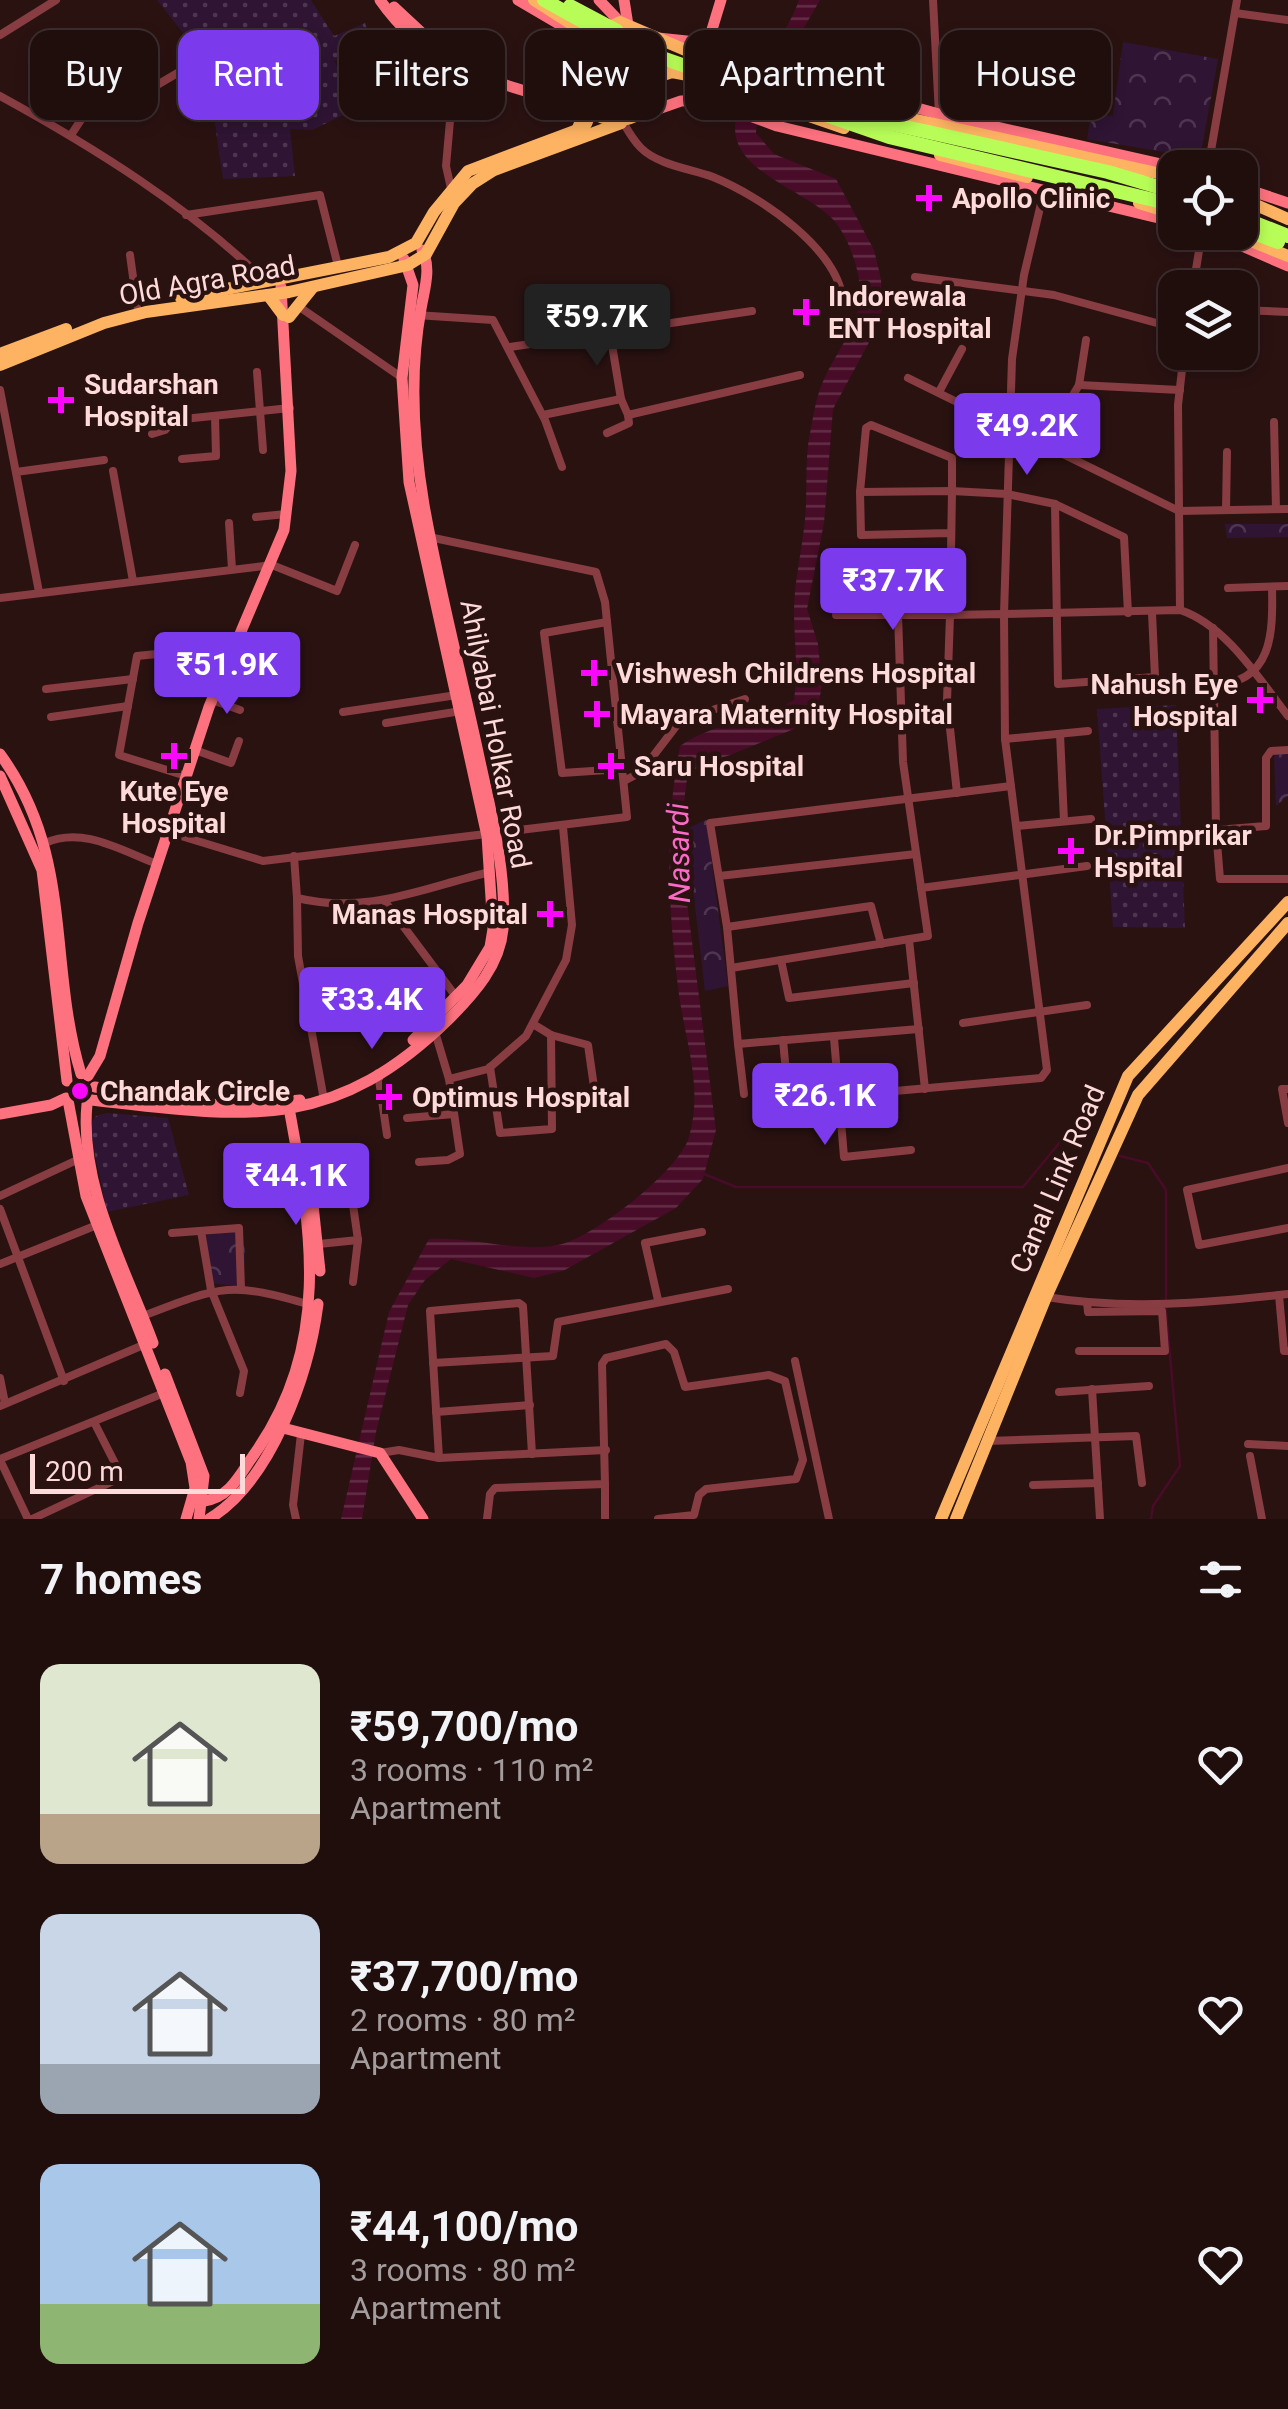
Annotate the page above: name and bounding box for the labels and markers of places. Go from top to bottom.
place label: Apollo Clinic [952,182,1110,215]
marker: Apollo Clinic [916,185,942,211]
place label: Indorewala ENT Hospital [828,280,992,345]
pin: ₹59.7K [516,284,678,369]
marker: Indorewala ENT Hospital [793,299,819,325]
place label: Sudarshan Hospital [84,368,219,433]
marker: Sudarshan Hospital [48,387,74,413]
pin: ₹49.2K [946,393,1108,478]
pin: ₹37.7K [812,548,974,633]
pin: ₹51.9K [146,632,308,717]
place label: Vishwesh Childrens Hospital [616,657,976,690]
marker: Vishwesh Childrens Hospital [581,660,607,686]
place label: Nahush Eye Hospital [1090,668,1238,733]
marker: Nahush Eye Hospital [1247,687,1273,713]
place label: Mayara Maternity Hospital [620,698,953,731]
marker: Mayara Maternity Hospital [584,701,610,727]
marker: Kute Eye Hospital [161,743,187,769]
place label: Saru Hospital [634,750,804,783]
marker: Saru Hospital [598,753,624,779]
place label: Kute Eye Hospital [119,775,229,840]
place label: Dr.Pimprikar Hspital [1094,819,1252,884]
marker: Dr.Pimprikar Hspital [1058,838,1084,864]
place label: Manas Hospital [331,898,528,931]
marker: Manas Hospital [537,901,563,927]
pin: ₹33.4K [291,967,453,1052]
pin: ₹26.1K [744,1063,906,1148]
place label: Chandak Circle [100,1075,290,1108]
marker: Chandak Circle [69,1080,91,1102]
place label: Optimus Hospital [412,1081,630,1114]
marker: Optimus Hospital [376,1084,402,1110]
pin: ₹44.1K [215,1143,377,1228]

